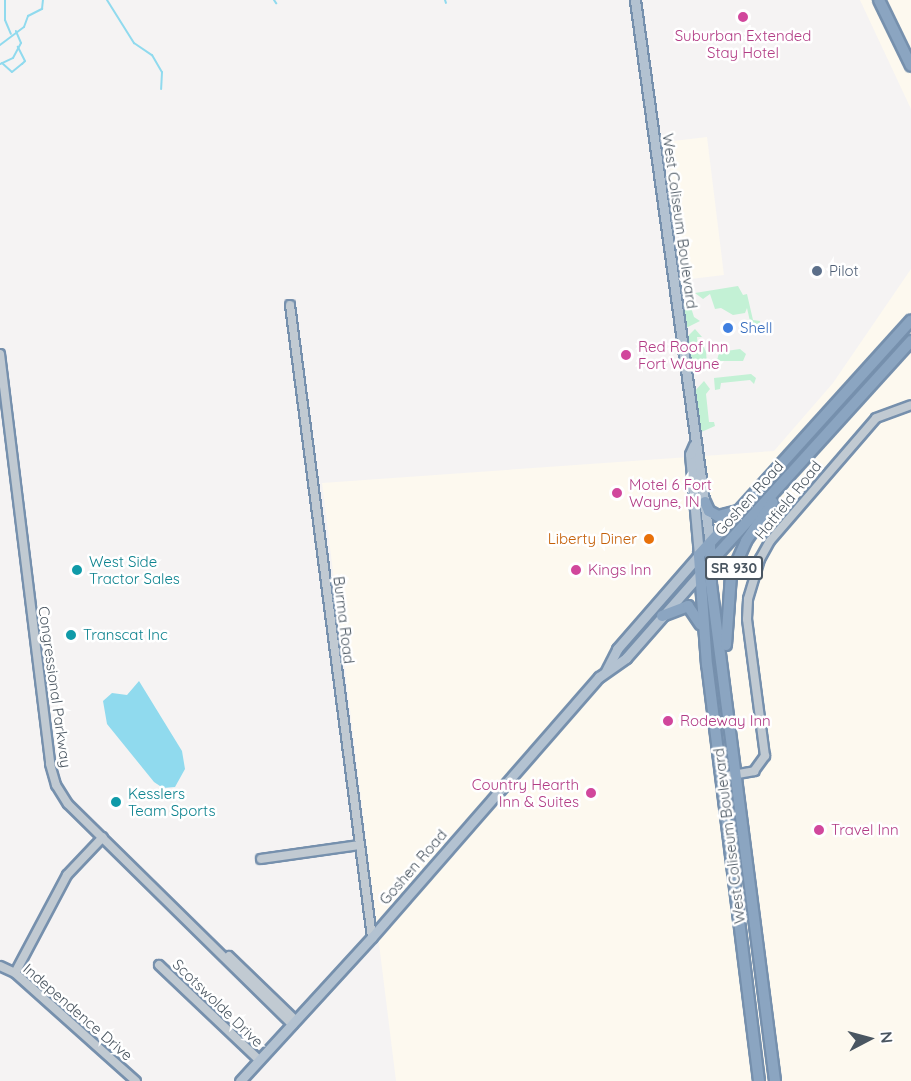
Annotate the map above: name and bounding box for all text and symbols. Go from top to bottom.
marker: Suburban Extended Stay Hotel [736,10,750,24]
place label: Suburban Extended Stay Hotel [675,26,811,61]
street label: West Coliseum Boulevard [659,132,701,310]
place label: Pilot [829,262,859,280]
marker: Pilot [810,264,824,278]
place label: Shell [740,319,772,337]
marker: Shell [721,321,735,335]
place label: Red Roof Inn Fort Wayne [638,337,728,372]
marker: Red Roof Inn Fort Wayne [619,348,633,362]
street label: Goshen Road [711,457,787,539]
street label: Hatfield Road [751,457,825,543]
place label: Motel 6 Fort Wayne, IN [629,475,712,510]
marker: Motel 6 Fort Wayne, IN [610,486,624,500]
place label: Liberty Diner [548,530,637,548]
marker: Liberty Diner [642,532,656,546]
place label: West Side Tractor Sales [89,552,180,587]
road number: SR 930 [704,557,764,579]
place label: Kings Inn [588,561,651,579]
marker: West Side Tractor Sales [70,563,84,577]
marker: Kings Inn [569,563,583,577]
street label: Burma Road [330,575,358,665]
street label: Congressional Parkway [35,605,75,769]
place label: Transcat Inc [83,626,168,644]
marker: Transcat Inc [64,628,78,642]
place label: Rodeway Inn [680,712,771,730]
marker: Rodeway Inn [661,714,675,728]
street label: West Coliseum Boulevard [709,747,749,925]
place label: Country Hearth Inn & Suites [472,775,579,810]
place label: Kesslers Team Sports [128,784,215,819]
marker: Country Hearth Inn & Suites [584,786,598,800]
marker: Kesslers Team Sports [109,795,123,809]
place label: Travel Inn [831,821,899,839]
marker: Travel Inn [812,823,826,837]
street label: Goshen Road [376,826,450,908]
street label: Scotswolde Drive [169,955,267,1051]
street label: Independence Drive [20,960,136,1064]
north arrow [839,1009,899,1069]
text: N [876,1030,897,1044]

